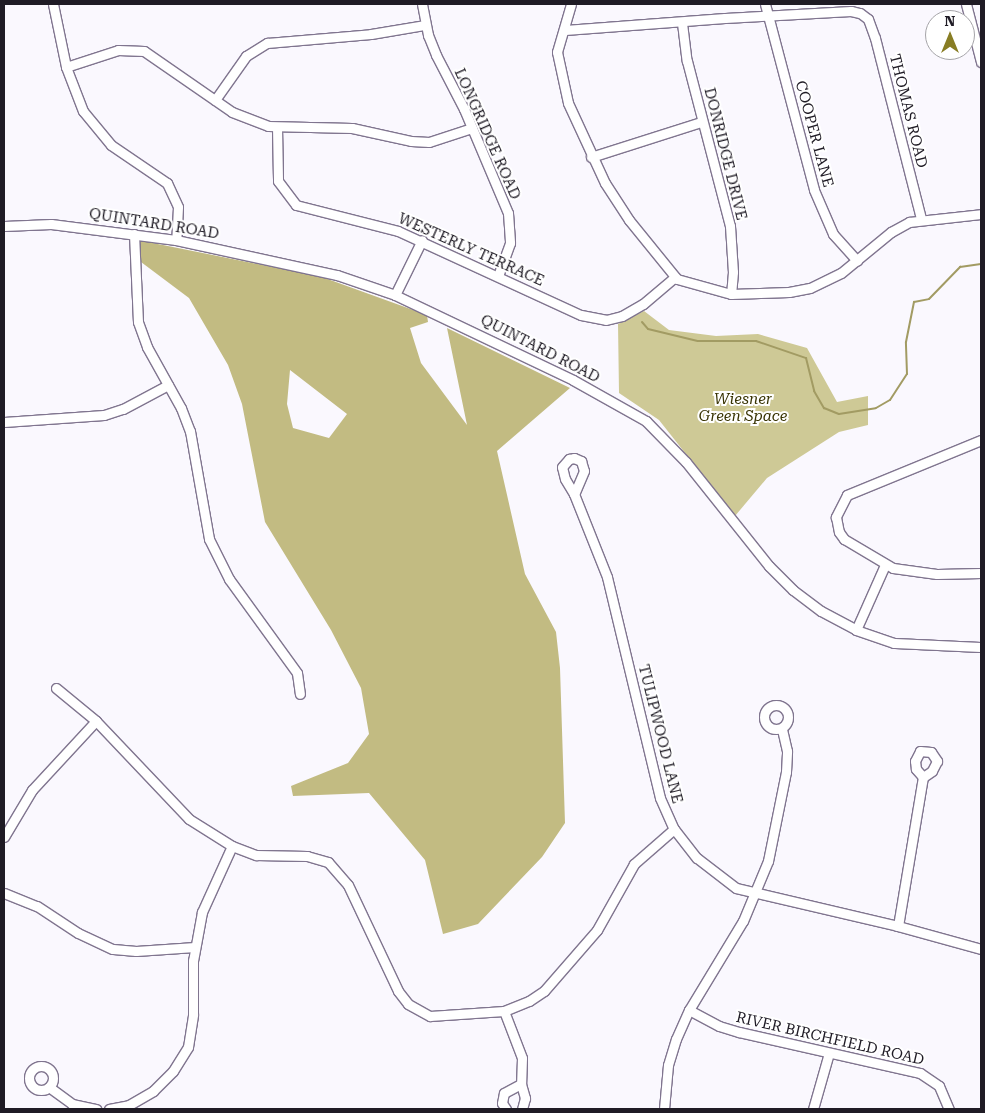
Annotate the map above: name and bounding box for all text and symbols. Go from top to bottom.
north arrow [925,10,975,60]
text: N [945,13,955,29]
street label: THOMAS ROAD [885,52,931,170]
street label: LONGRIDGE ROAD [450,66,524,202]
street label: COOPER LANE [791,79,837,189]
street label: DONRIDGE DRIVE [700,86,750,222]
street label: QUINTARD ROAD [88,205,220,243]
street label: WESTERLY TERRACE [395,210,547,290]
street label: QUINTARD ROAD [477,311,603,387]
park label: Wiesner Green Space [699,390,787,425]
street label: TULIPWOOD LANE [634,663,686,805]
street label: RIVER BIRCHFIELD ROAD [734,1009,926,1069]

